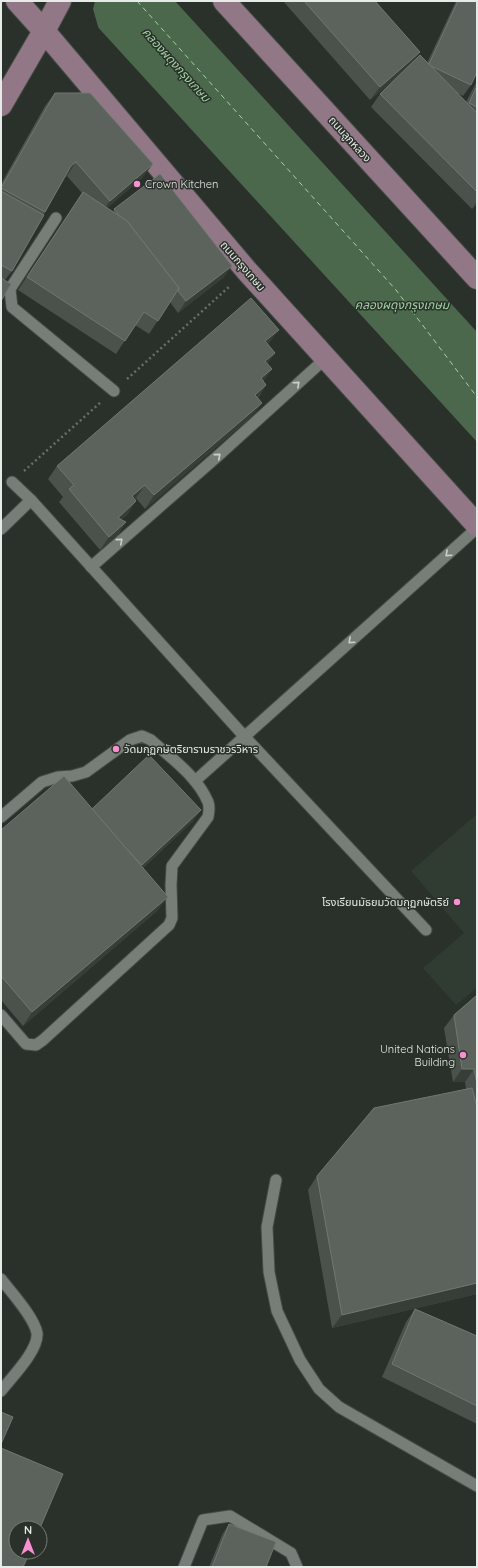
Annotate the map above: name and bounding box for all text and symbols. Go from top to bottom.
water label: คลองผดุงกรุงเกษม [138,25,215,107]
street label: ถนนลูกหลวง [326,113,374,165]
place label: Crown Kitchen [145,177,218,191]
marker: Crown Kitchen [132,179,142,189]
street label: ถนนกรุงเกษม [218,238,268,294]
water label: คลองผดุงกรุงเกษม [355,297,451,313]
one-way arrow [292,381,300,389]
one-way arrow [213,453,221,460]
one-way arrow [115,539,123,546]
one-way arrow [445,549,453,557]
one-way arrow [349,636,356,643]
place label: วัดมกุฏกษัตริยารามราชวรวิหาร [124,742,258,756]
marker: วัดมกุฏกษัตริยารามราชวรวิหาร [111,744,121,754]
place label: โรงเรียนมัธยมวัดมกุฏกษัตริย์ [322,895,449,909]
marker: โรงเรียนมัธยมวัดมกุฏกษัตริย์ [452,897,462,907]
place label: United Nations Building [380,1042,455,1069]
marker: United Nations Building [458,1050,468,1060]
north arrow [8,1520,48,1560]
text: N [24,1523,32,1537]

